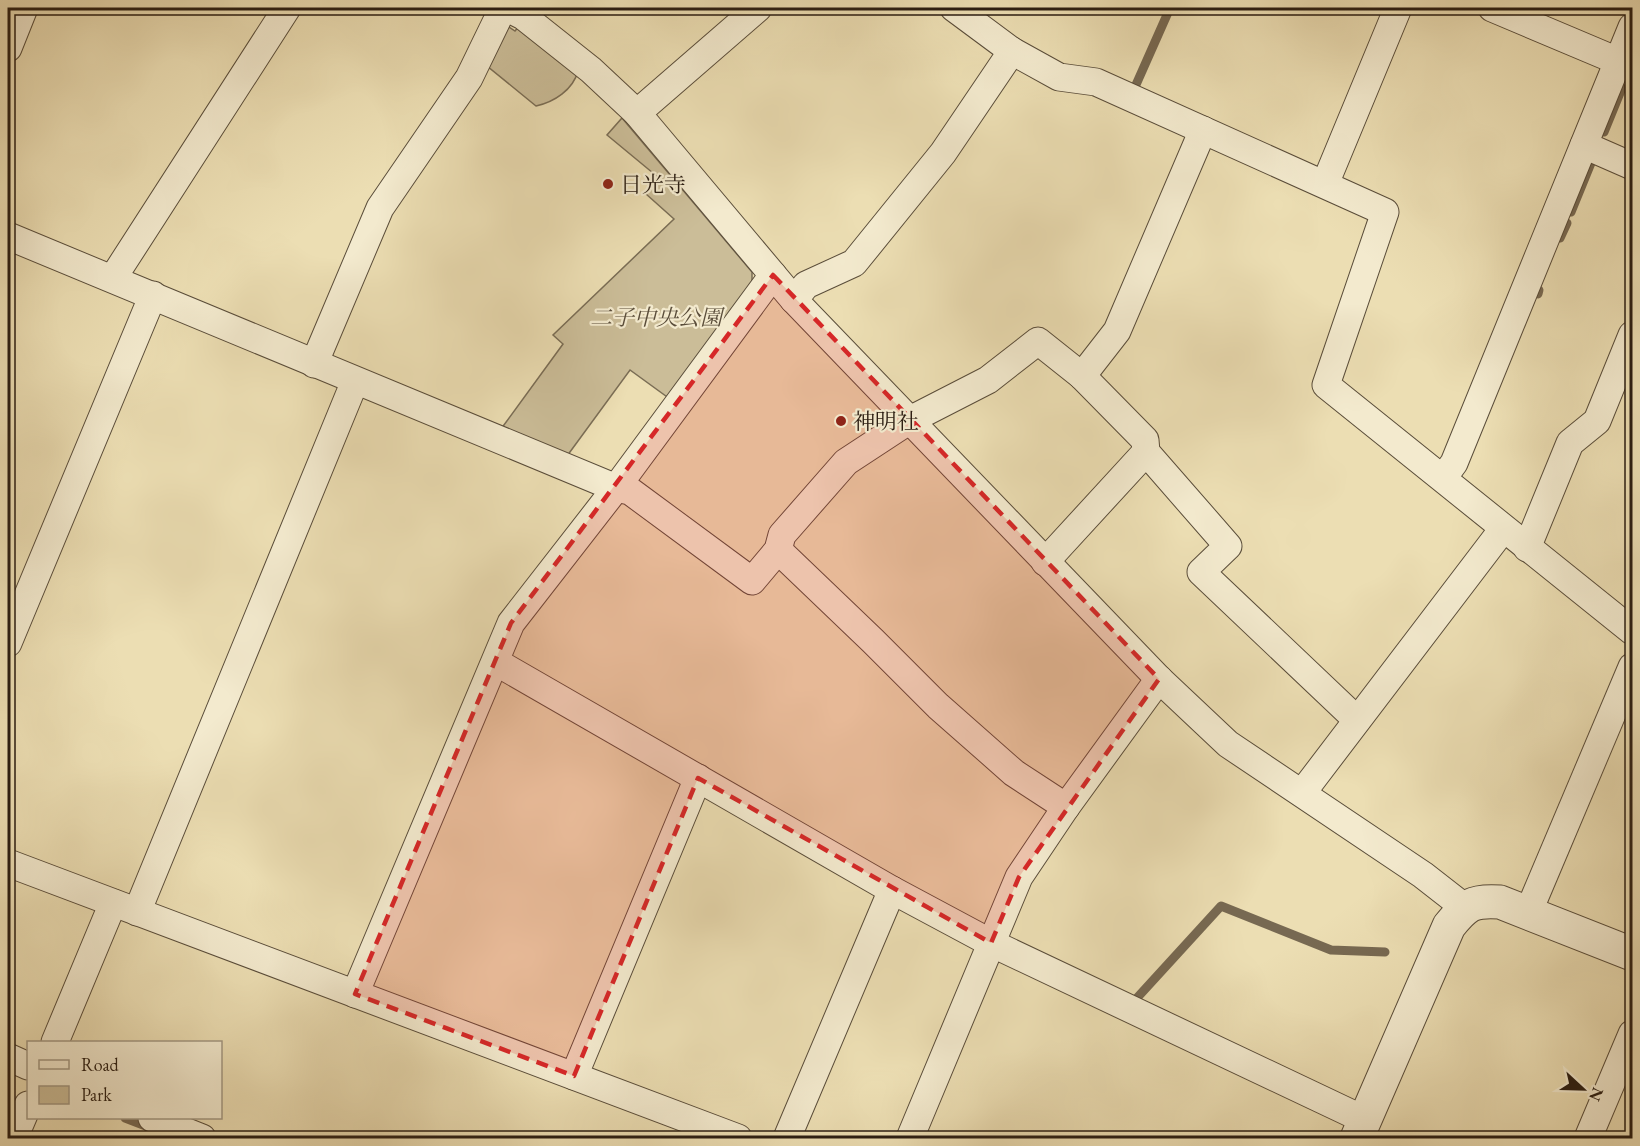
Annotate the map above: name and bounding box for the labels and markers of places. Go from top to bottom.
place label: 日光寺 [620,170,686,199]
marker: 日光寺 [601,177,615,191]
place label: 神明社 [853,407,919,436]
marker: 神明社 [834,414,848,428]

